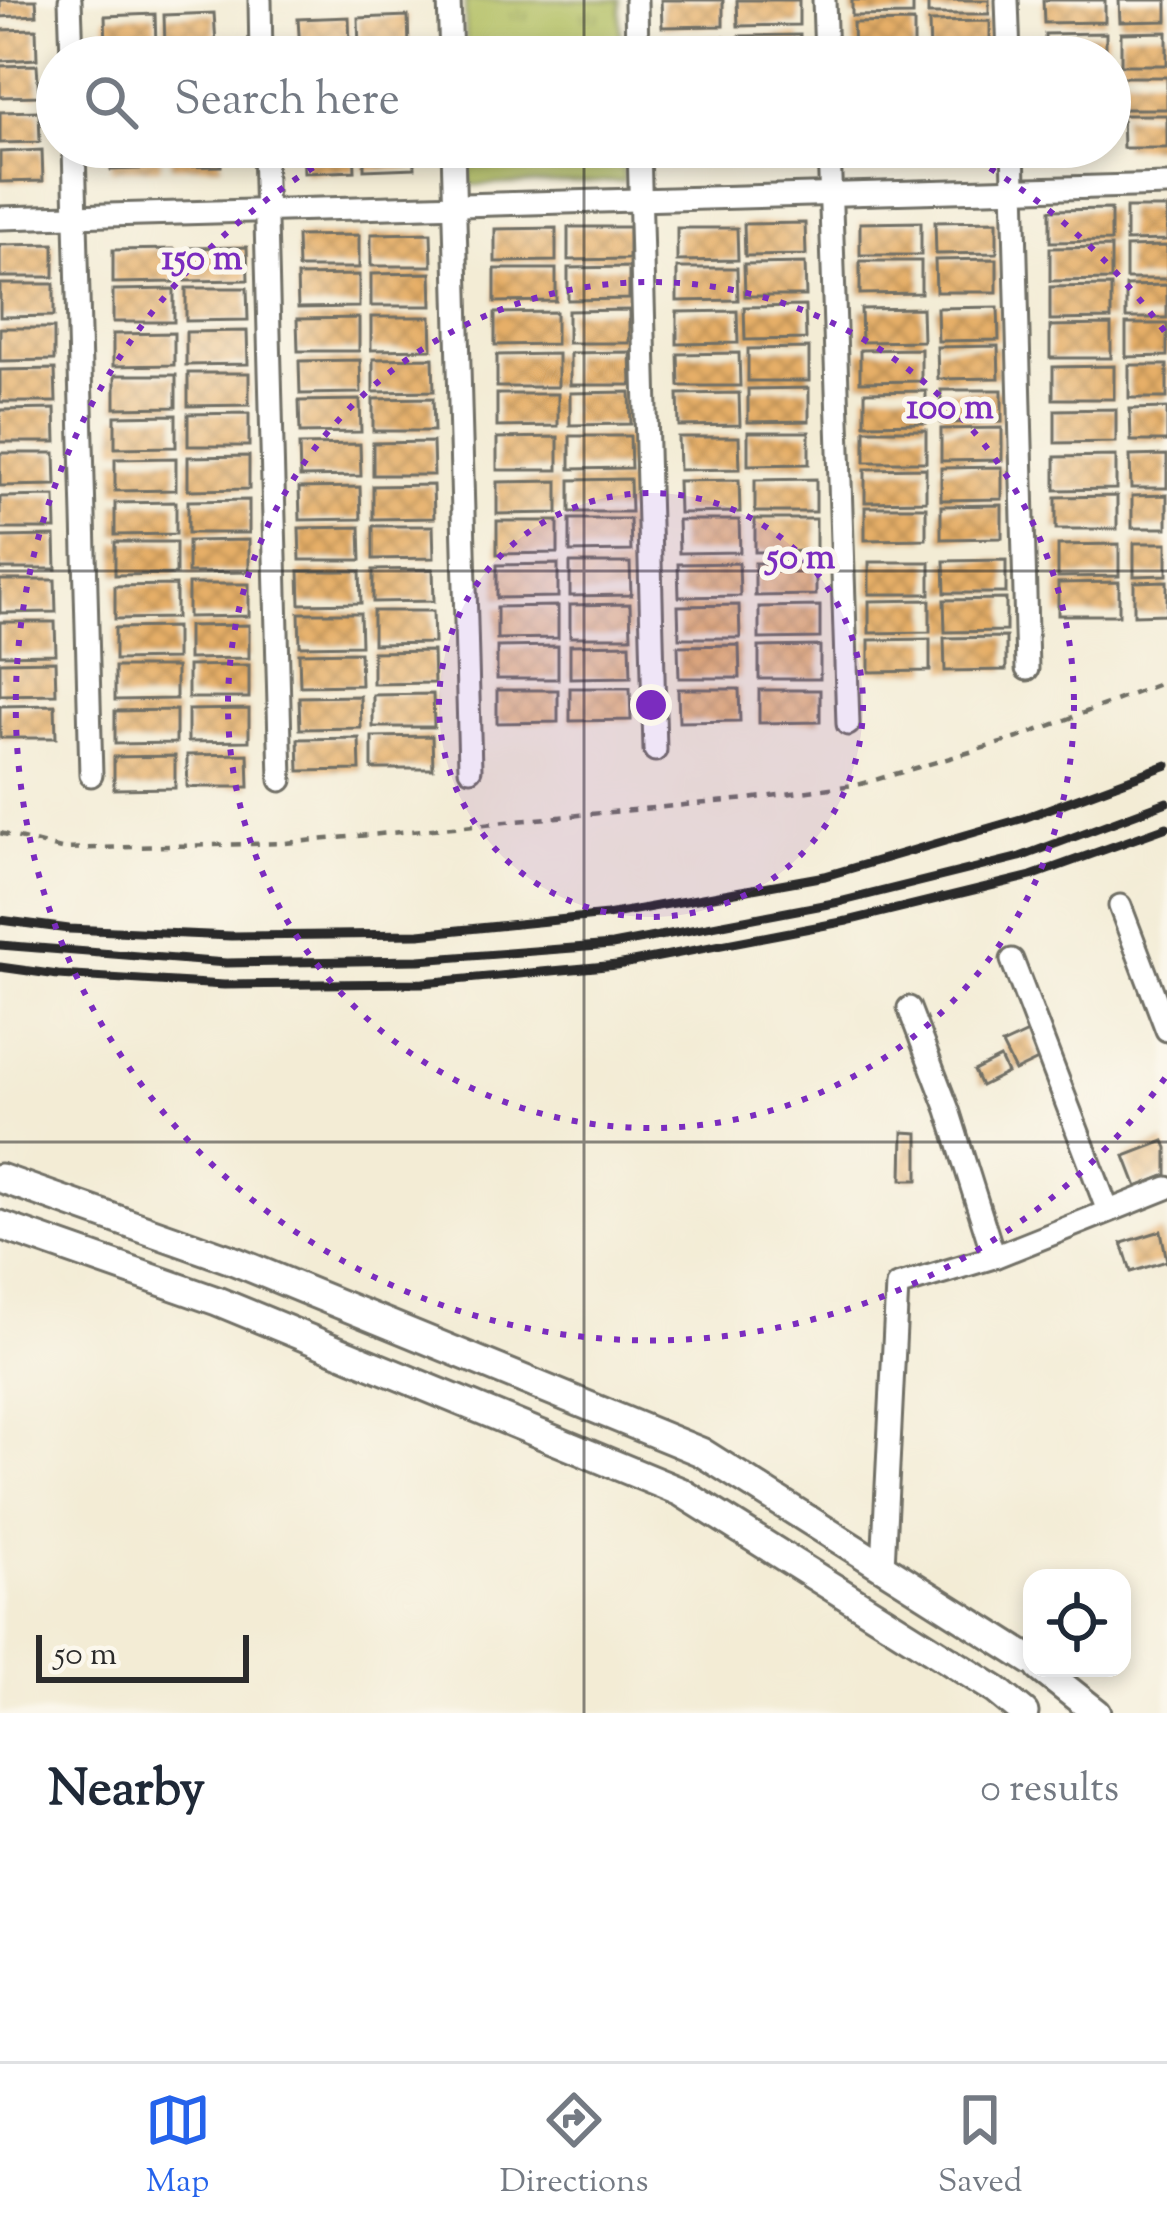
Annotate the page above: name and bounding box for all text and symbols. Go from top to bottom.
search box [36,36,1131,168]
icon: search [78,69,144,135]
text: Search here [174,70,400,135]
text: 150 m [161,234,243,286]
text: 100 m [906,383,994,435]
text: 50 m [764,533,836,585]
centre of rings [630,684,672,726]
map controls [1023,1569,1131,1677]
button: locate [1023,1569,1131,1677]
scale bar [36,1629,249,1682]
text: 50 m [54,1632,117,1680]
text: Nearby [48,1755,205,1828]
text: 0 results [980,1763,1119,1819]
tab: Map [145,2087,211,2207]
tab: Directions [500,2087,649,2207]
tab: Saved [938,2087,1022,2207]

